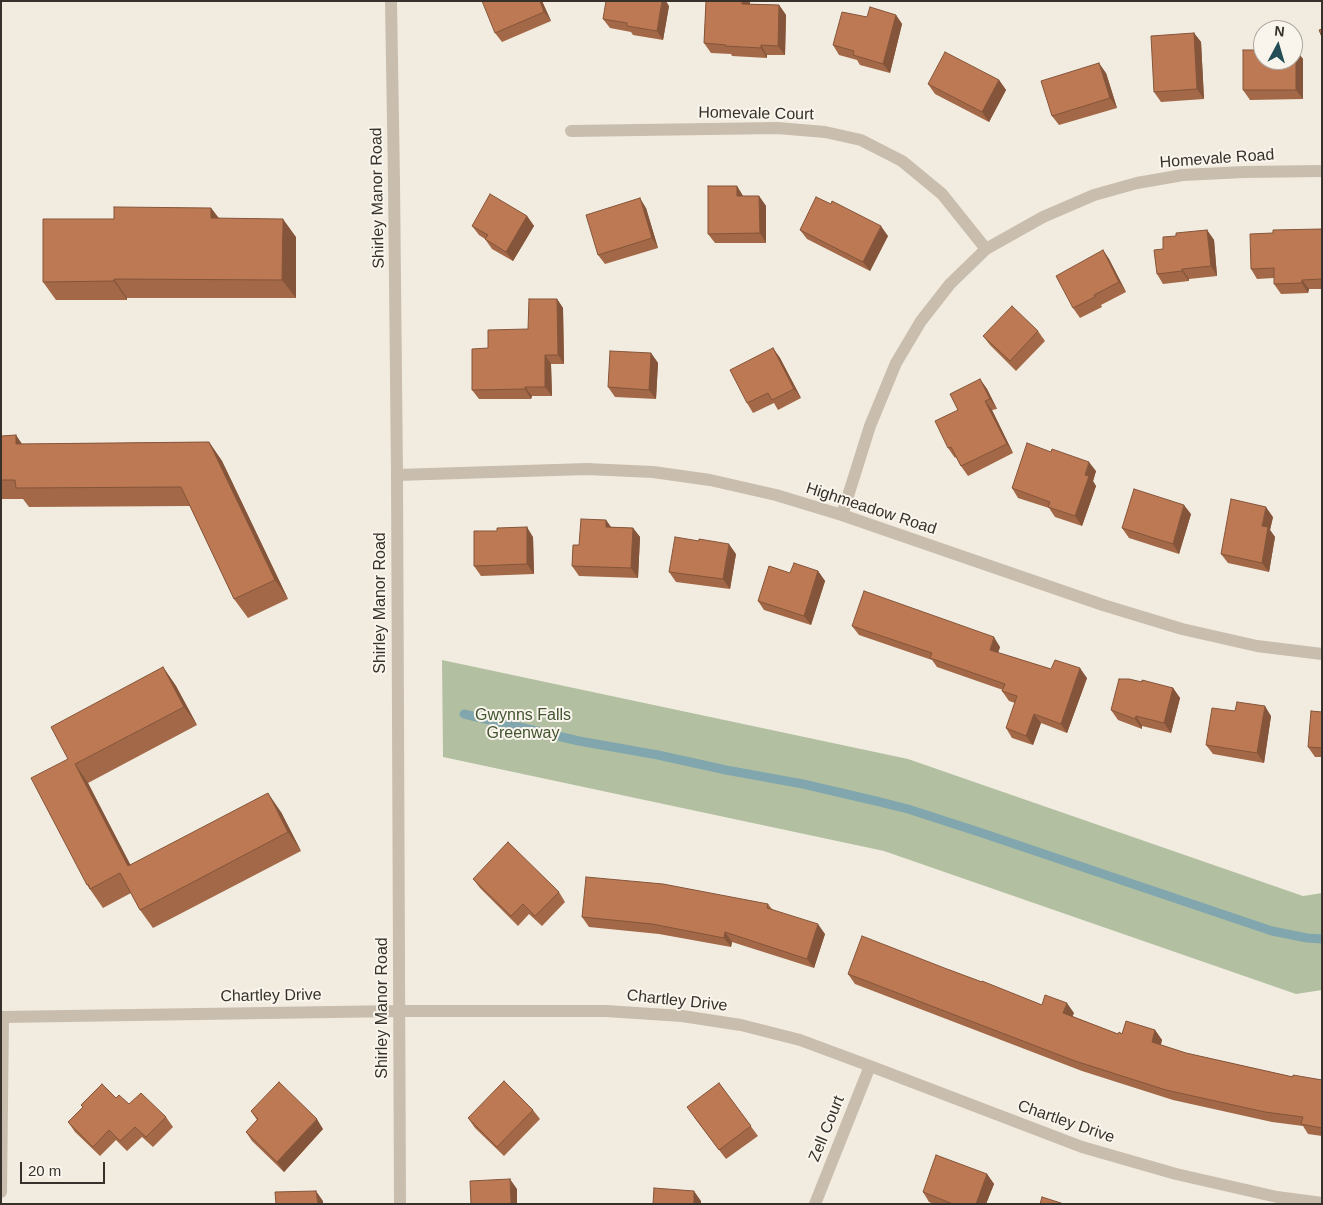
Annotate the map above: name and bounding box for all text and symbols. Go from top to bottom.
north arrow [1253,20,1303,70]
text: N [1274,23,1285,40]
street label: Homevale Court [698,103,814,125]
street label: Shirley Manor Road [367,127,389,269]
street label: Homevale Road [1159,145,1275,173]
street label: Highmeadow Road [803,479,939,539]
street label: Shirley Manor Road [371,532,391,674]
park label: Gwynns Falls Greenway [475,706,571,744]
street label: Shirley Manor Road [373,937,393,1079]
street label: Chartley Drive [220,986,322,1006]
street label: Chartley Drive [626,986,728,1016]
street label: Zell Court [805,1093,849,1165]
street label: Chartley Drive [1015,1096,1117,1148]
scale bar [22,1152,108,1184]
text: 20 m [28,1162,61,1179]

